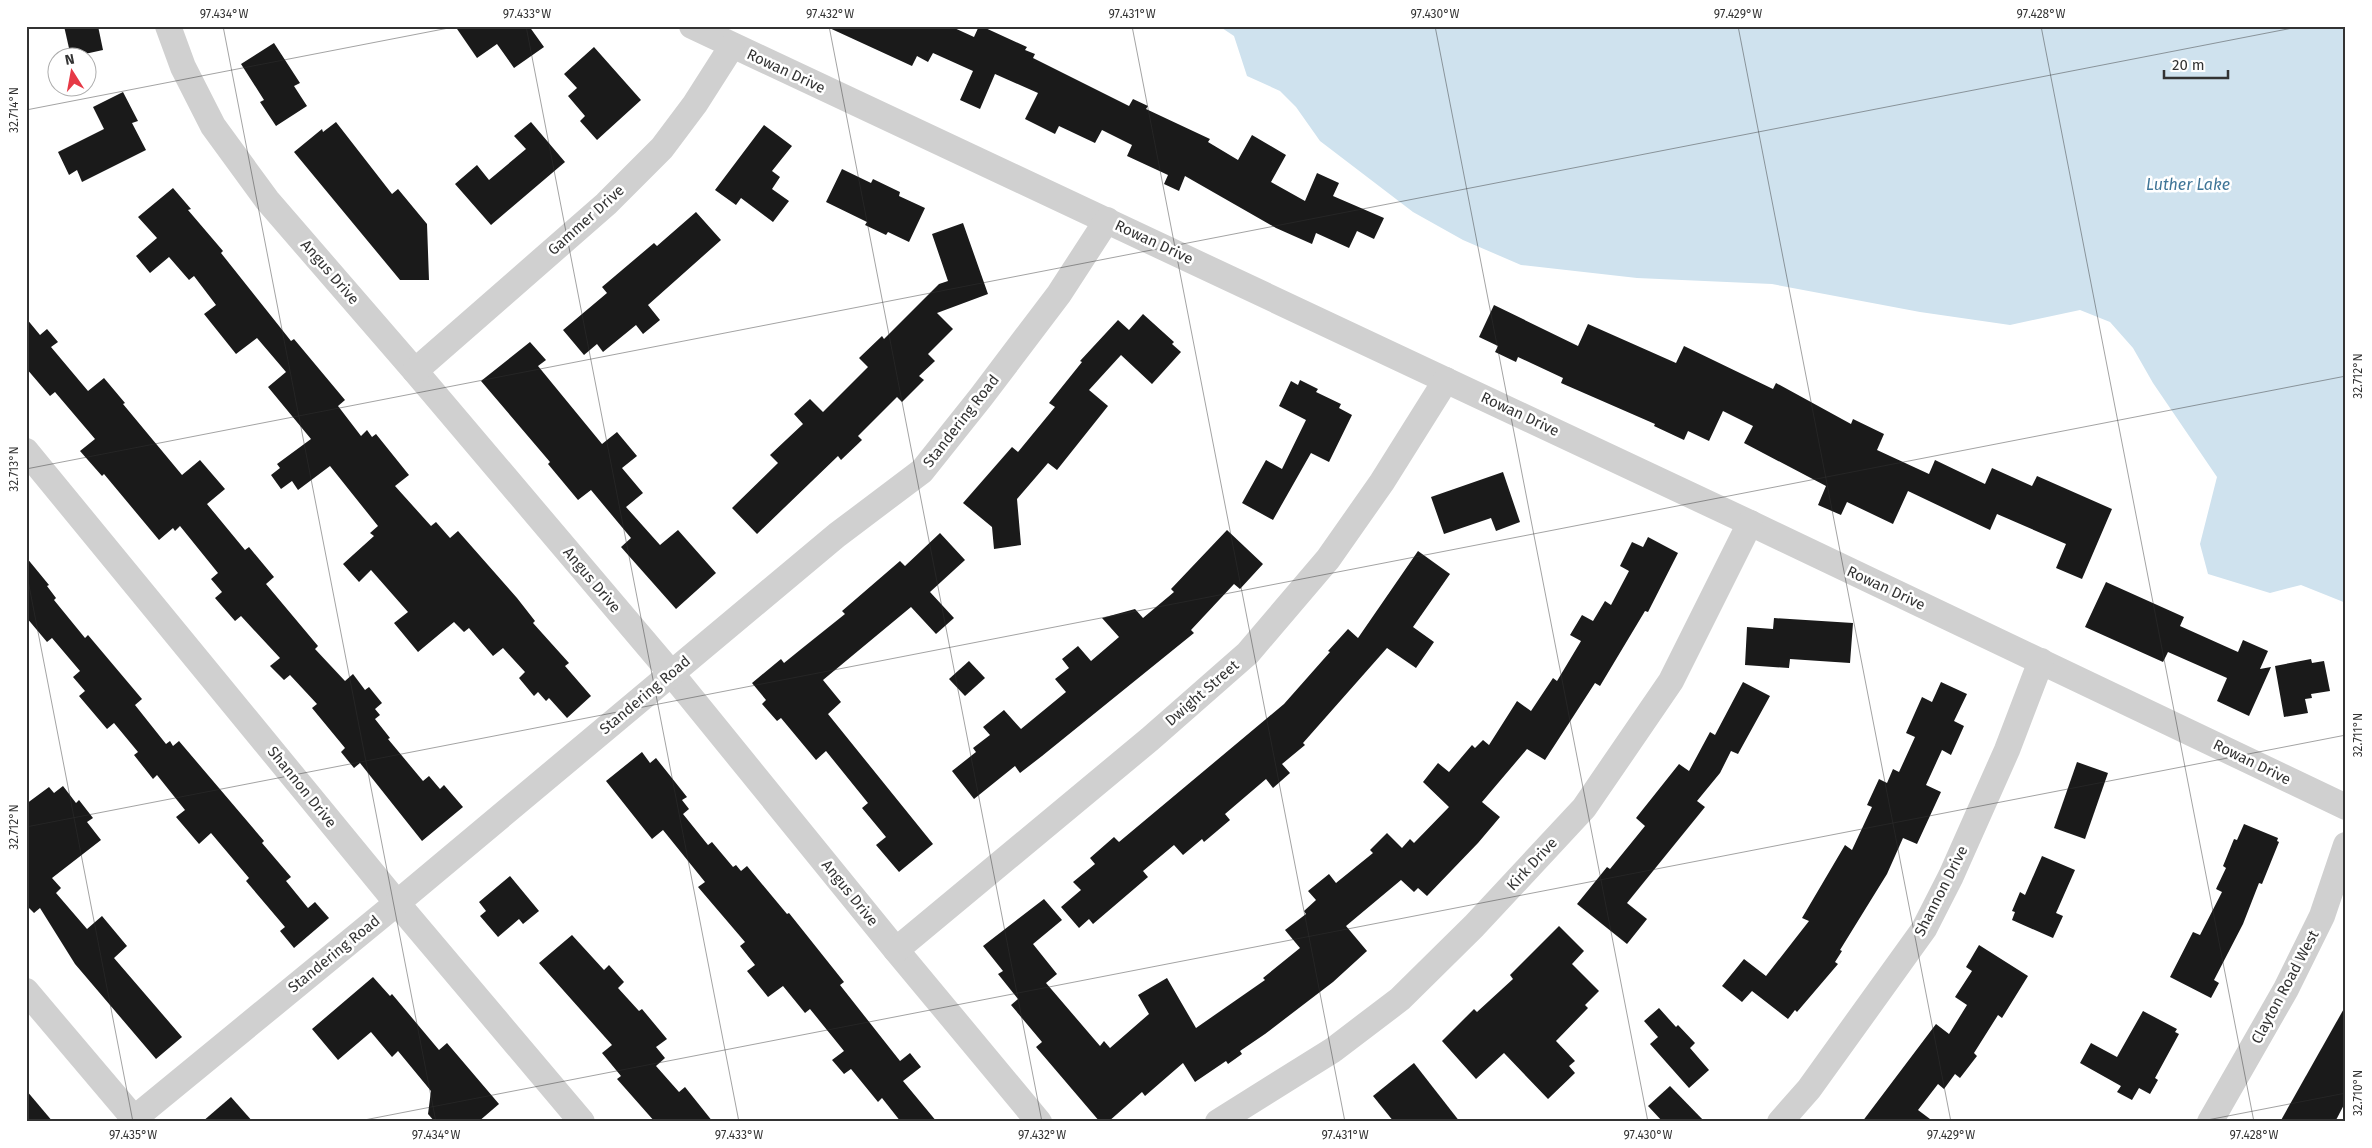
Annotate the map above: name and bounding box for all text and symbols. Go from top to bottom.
text: 97.434°W [200,7,248,21]
text: 97.433°W [503,7,551,21]
text: 97.432°W [806,7,854,21]
text: 97.431°W [1108,7,1156,21]
text: 97.430°W [1411,7,1460,21]
text: 97.429°W [1714,7,1762,21]
text: 97.428°W [2017,7,2065,21]
street label: Rowan Drive [744,45,828,97]
north arrow [48,48,98,98]
scale bar [2164,48,2228,80]
text: N [63,50,76,69]
text: 20 m [2172,56,2205,74]
text: 32.714°N [7,87,21,133]
water label: Luther Lake [2146,175,2230,194]
street label: Gammer Drive [544,181,628,259]
street label: Rowan Drive [1112,216,1196,268]
street label: Angus Drive [297,236,363,308]
text: 32.712°N [2351,353,2365,399]
street label: Standering Road [919,371,1003,471]
street label: Rowan Drive [1478,388,1562,440]
text: 32.713°N [7,446,21,492]
street label: Angus Drive [559,544,625,616]
street label: Rowan Drive [1844,562,1928,614]
street label: Standering Road [596,652,694,738]
street label: Dwight Street [1162,656,1243,730]
text: 32.711°N [2351,713,2365,757]
street label: Rowan Drive [2210,735,2294,789]
street label: Shannon Drive [264,743,340,831]
text: 32.712°N [7,804,21,850]
street label: Kirk Drive [1503,834,1561,894]
street label: Shannon Drive [1910,843,1972,939]
street label: Angus Drive [818,856,882,930]
street label: Standering Road [285,912,383,996]
street label: Clayton Road West [2247,927,2323,1047]
text: 32.710°N [2351,1070,2365,1116]
text: 97.435°W [109,1128,157,1142]
text: 97.434°W [412,1128,460,1142]
text: 97.433°W [715,1128,763,1142]
text: 97.432°W [1018,1128,1066,1142]
text: 97.431°W [1321,1128,1369,1142]
text: 97.430°W [1624,1128,1673,1142]
text: 97.429°W [1927,1128,1975,1142]
text: 97.428°W [2230,1128,2278,1142]

